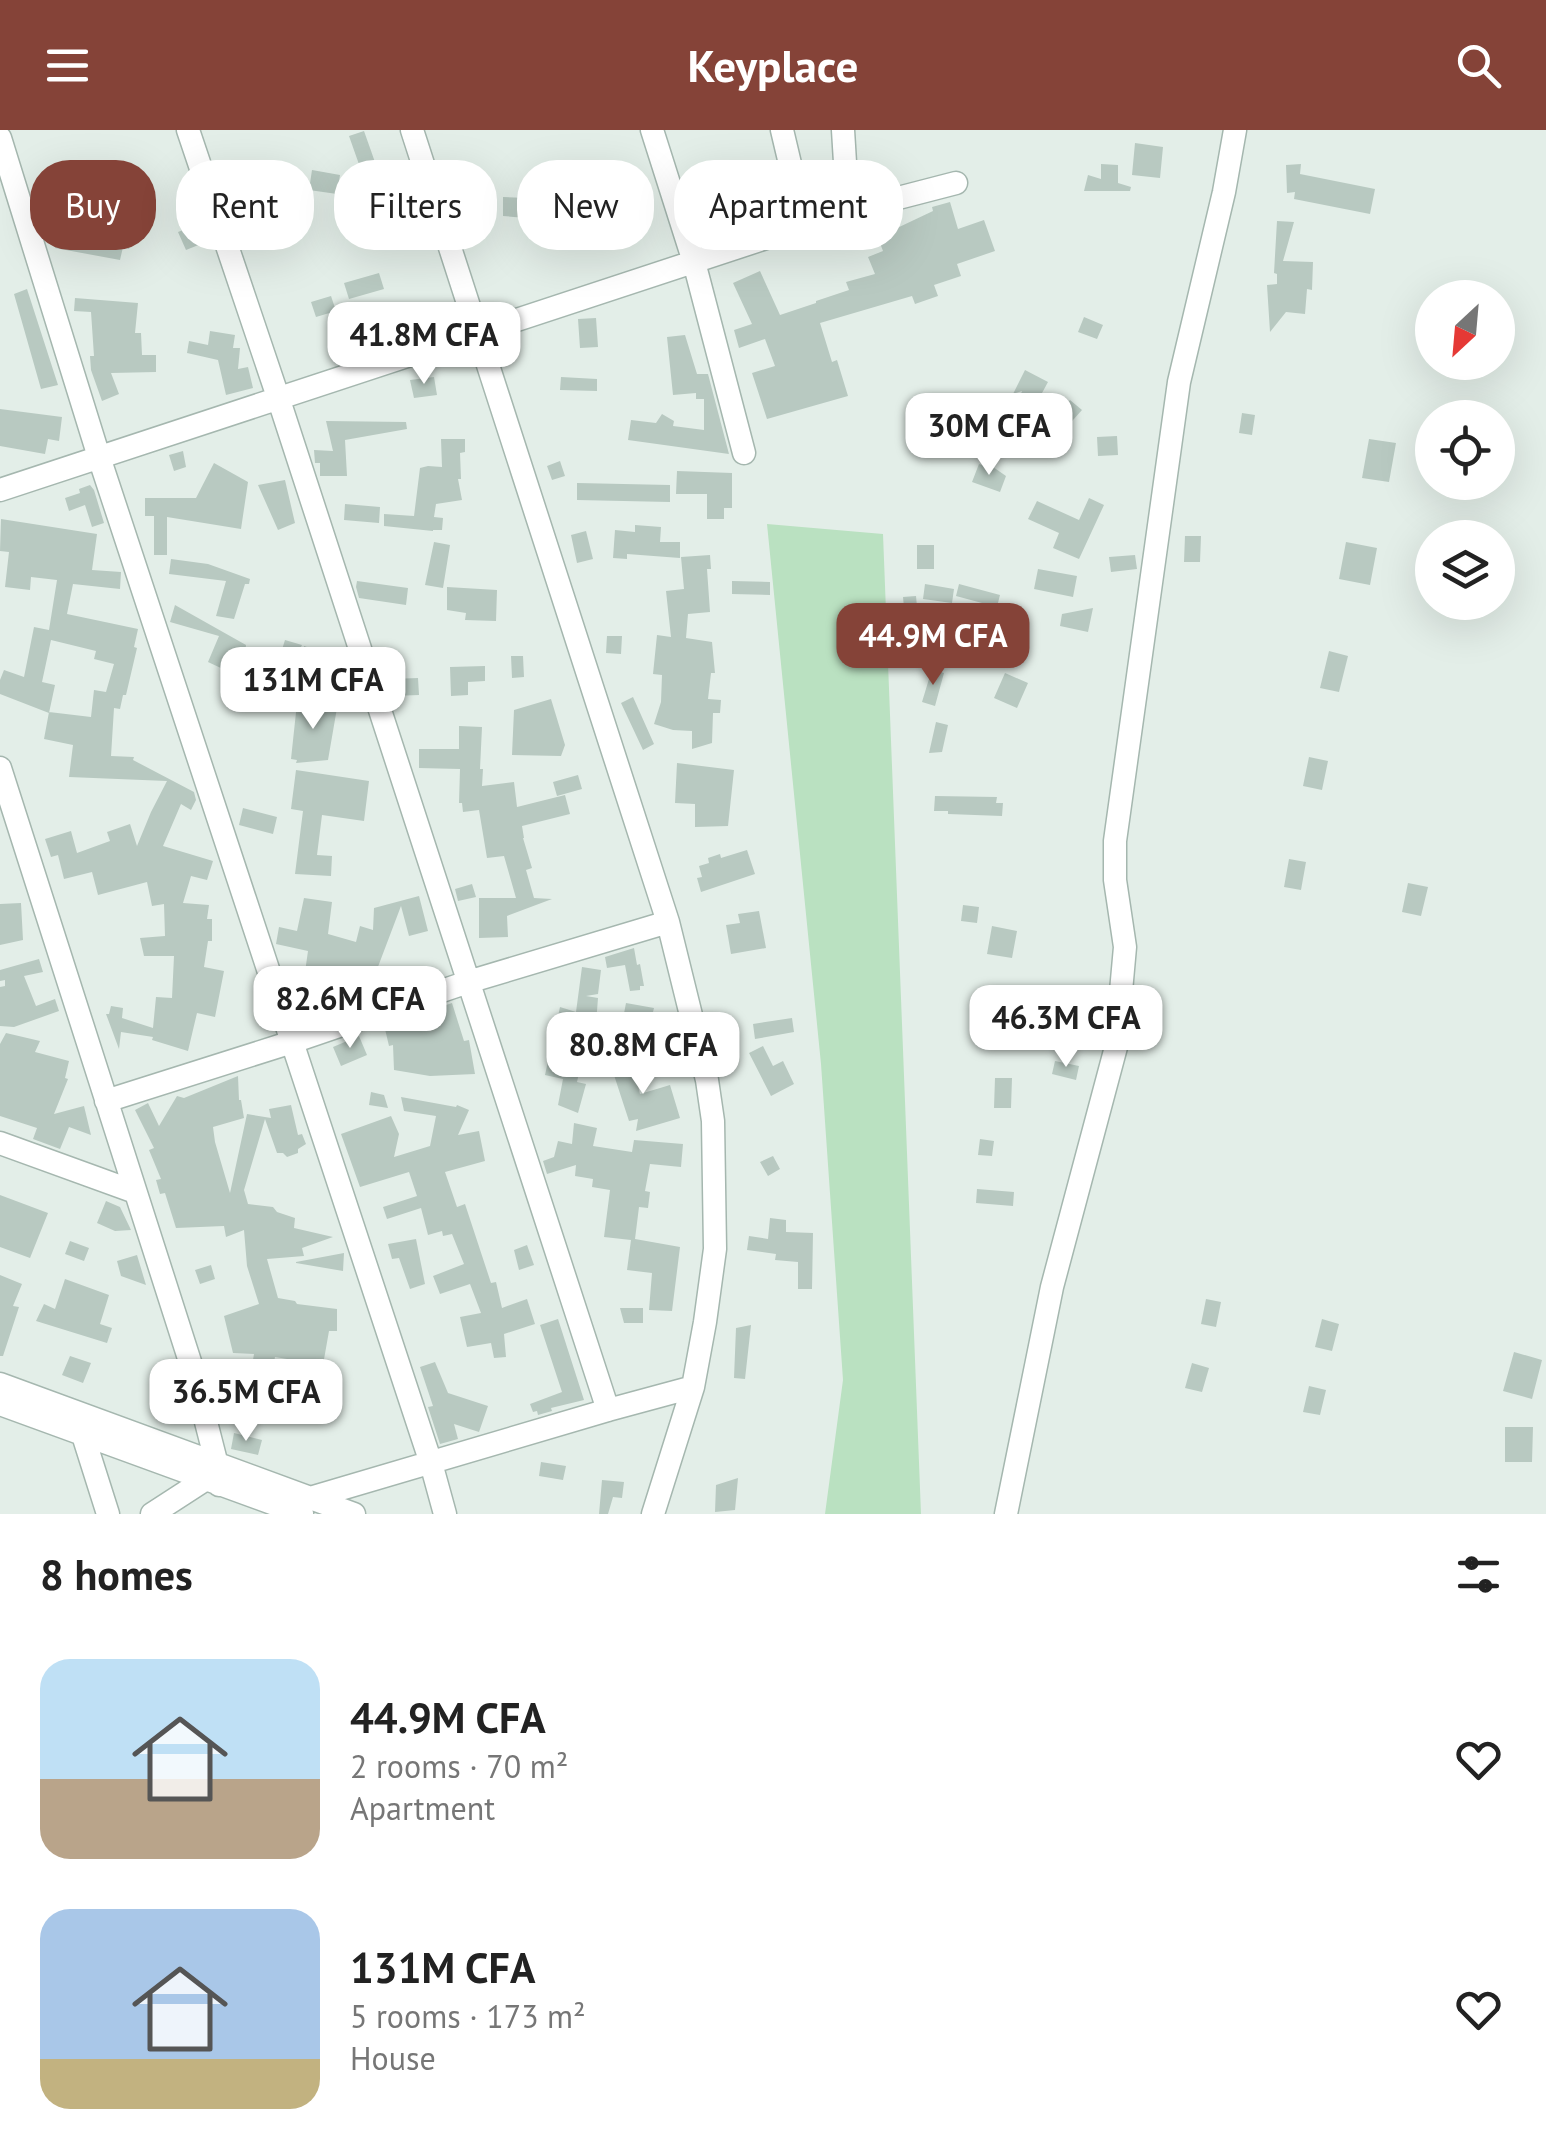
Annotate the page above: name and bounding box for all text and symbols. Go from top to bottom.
text: Keyplace [688,36,858,94]
icon: menu [40,38,95,93]
icon: search [1451,38,1506,93]
chip: Buy [30,160,156,250]
chip: Rent [176,160,314,250]
chip: Filters [334,160,497,250]
chip: New [517,160,654,250]
chip: Apartment [674,160,903,250]
north arrow [1415,280,1515,380]
map controls [1415,280,1515,620]
pin: 41.8M CFA [310,302,538,387]
text: 41.8M CFA [349,313,499,355]
pin: 30M CFA [897,393,1081,478]
button: locate [1415,400,1515,500]
text: 30M CFA [927,404,1051,446]
button: layers [1415,520,1515,620]
pin: 44.9M CFA [819,603,1047,688]
text: 44.9M CFA [858,614,1008,656]
pin: 131M CFA [210,647,416,732]
text: 131M CFA [242,658,384,700]
pin: 82.6M CFA [236,966,464,1051]
text: 82.6M CFA [275,977,425,1019]
pin: 46.3M CFA [952,985,1180,1070]
text: 46.3M CFA [991,996,1141,1038]
pin: 80.8M CFA [529,1012,757,1097]
text: 80.8M CFA [568,1023,718,1065]
pin: 36.5M CFA [132,1359,360,1444]
text: 36.5M CFA [171,1370,321,1412]
text: 8 homes [40,1547,193,1602]
icon: filters [1451,1547,1506,1602]
text: 44.9M CFA [350,1690,546,1745]
icon: home [120,1699,240,1819]
icon: heart [1451,1732,1506,1787]
text: 2 rooms · 70 m² [350,1745,568,1787]
text: Apartment [350,1787,495,1829]
text: 131M CFA [350,1940,535,1995]
icon: home [120,1949,240,2069]
icon: heart [1451,1982,1506,2037]
text: 5 rooms · 173 m² [350,1995,586,2037]
text: House [350,2037,436,2079]

